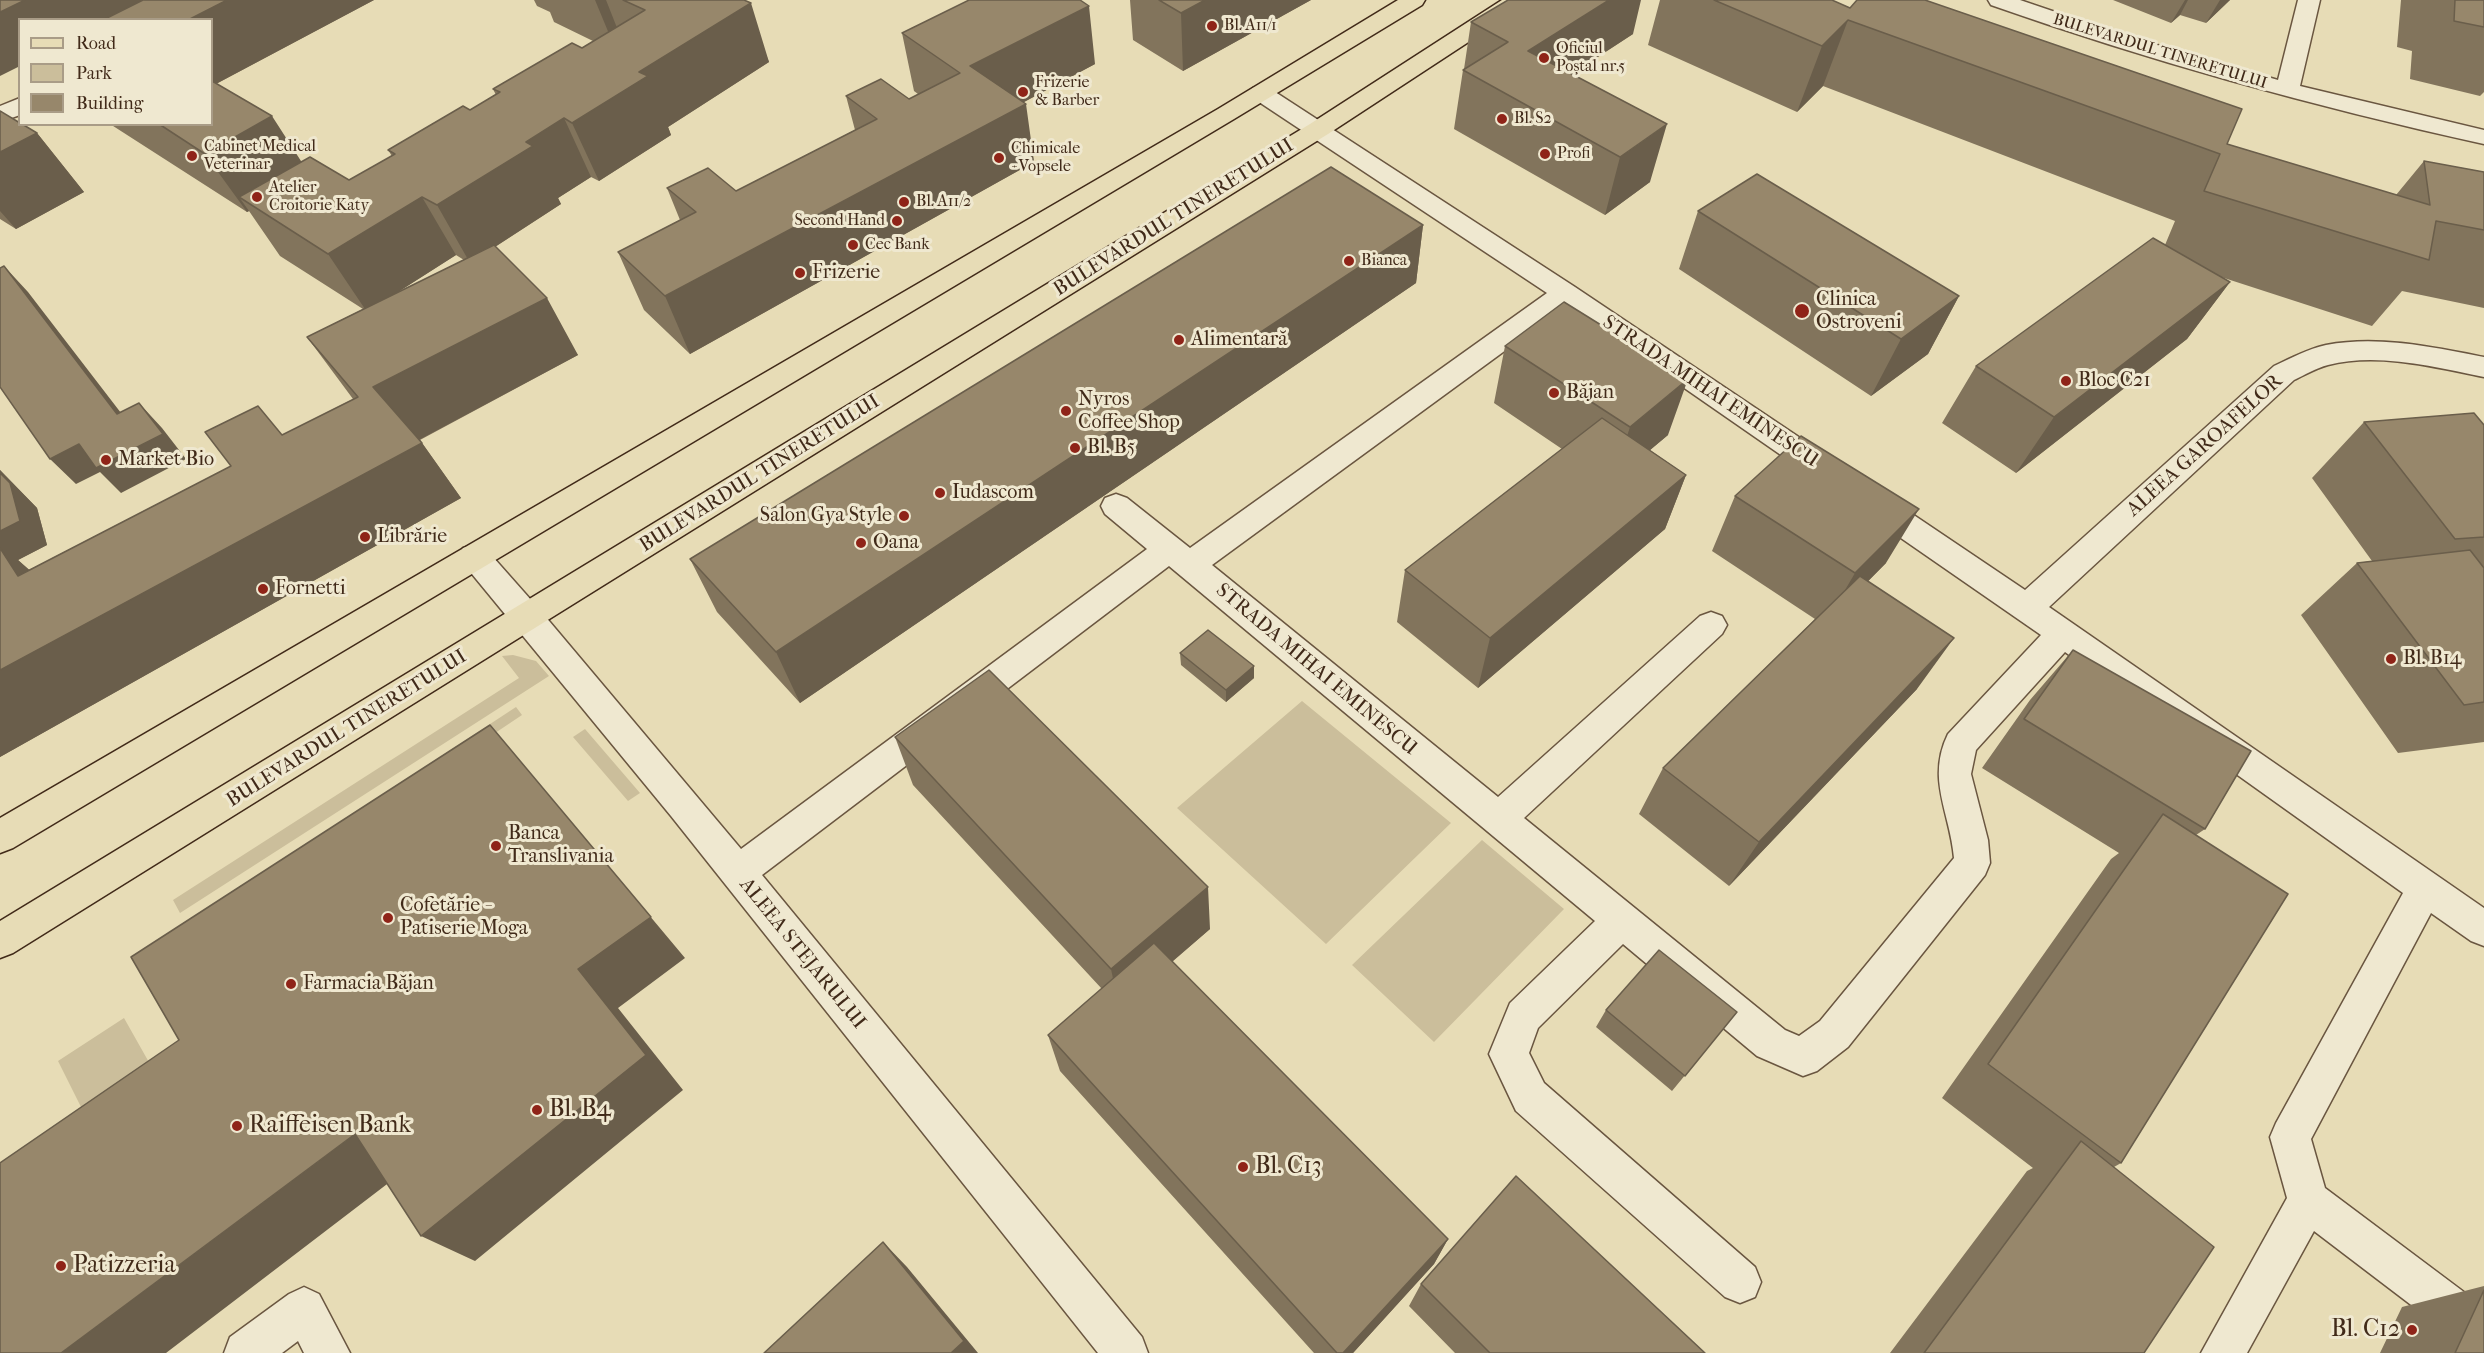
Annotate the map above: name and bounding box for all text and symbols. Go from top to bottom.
street label: BULEVARDUL TINERETULUI [2051,10,2269,94]
place label: Bl. A11/1 [1224,16,1277,36]
legend [18,18,213,126]
marker: Bl. A11/1 [1205,19,1219,33]
text: Road [76,33,116,54]
place label: Oficiul Poștal nr.5 [1556,39,1625,77]
marker: Oficiul Poștal nr.5 [1537,51,1551,65]
text: Park [76,63,112,84]
place label: Frizerie & Barber [1035,73,1099,111]
marker: Frizerie & Barber [1016,85,1030,99]
text: Building [76,93,143,114]
place label: Bl. S2 [1514,109,1552,129]
marker: Bl. S2 [1495,112,1509,126]
street label: BULEVARDUL TINERETULUI [1050,134,1298,302]
place label: Cabinet Medical Veterinar [204,137,316,175]
place label: Chimicale - Vopsele [1011,139,1080,177]
place label: Profi [1557,144,1590,164]
marker: Profi [1538,147,1552,161]
marker: Cabinet Medical Veterinar [185,149,199,163]
marker: Chimicale - Vopsele [992,151,1006,165]
place label: Atelier Croitorie Katy [269,178,369,216]
marker: Atelier Croitorie Katy [250,190,264,204]
place label: Bl. A11/2 [916,192,971,212]
marker: Bl. A11/2 [897,195,911,209]
place label: Second Hand [794,211,885,231]
marker: Second Hand [890,214,904,228]
place label: Cec Bank [865,235,930,255]
marker: Cec Bank [846,238,860,252]
place label: Bianca [1361,251,1407,271]
marker: Bianca [1342,254,1356,268]
place label: Frizerie [812,261,880,285]
marker: Frizerie [793,266,807,280]
place label: Clinica Ostroveni [1816,288,1902,335]
marker: Clinica Ostroveni [1793,302,1811,320]
street label: STRADA MIHAI EMINESCU [1597,311,1823,473]
place label: Alimentară [1191,328,1287,352]
marker: Alimentară [1172,333,1186,347]
place label: Bloc C21 [2078,369,2151,393]
street label: ALEEA GAROAFELOR [2122,370,2288,522]
marker: Bloc C21 [2059,374,2073,388]
place label: Băjan [1566,381,1614,405]
marker: Băjan [1547,386,1561,400]
place label: Nyros Coffee Shop [1078,388,1180,435]
street label: BULEVARDUL TINERETULUI [636,390,884,558]
marker: Nyros Coffee Shop [1059,404,1073,418]
place label: Bl. B5 [1087,436,1135,460]
marker: Bl. B5 [1068,441,1082,455]
place label: Market Bio [118,448,214,472]
marker: Market Bio [99,453,113,467]
place label: Iudascom [952,481,1034,505]
marker: Iudascom [933,486,947,500]
place label: Salon Gya Style [760,504,892,528]
marker: Salon Gya Style [897,509,911,523]
place label: Librărie [377,525,447,549]
marker: Librărie [358,530,372,544]
place label: Oana [873,531,919,555]
marker: Oana [854,536,868,550]
place label: Fornetti [275,577,346,601]
street label: STRADA MIHAI EMINESCU [1210,579,1422,761]
marker: Fornetti [256,582,270,596]
street label: BULEVARDUL TINERETULUI [223,645,471,813]
place label: Bl. B14 [2403,647,2462,671]
marker: Bl. B14 [2384,652,2398,666]
place label: Banca Translivania [508,822,614,869]
marker: Banca Translivania [489,839,503,853]
street label: ALEEA STEJARULUI [734,874,870,1034]
place label: Cofetărie - Patiserie Moga [400,894,528,941]
marker: Cofetărie - Patiserie Moga [381,911,395,925]
place label: Farmacia Băjan [303,972,434,996]
marker: Farmacia Băjan [284,977,298,991]
place label: Bl. B4 [549,1096,611,1124]
marker: Bl. B4 [530,1103,544,1117]
place label: Raiffeisen Bank [249,1112,411,1140]
marker: Raiffeisen Bank [230,1119,244,1133]
place label: Bl. C13 [1255,1153,1322,1181]
marker: Bl. C13 [1236,1160,1250,1174]
place label: Patizzeria [73,1252,176,1280]
marker: Patizzeria [54,1259,68,1273]
place label: Bl. C12 [2331,1316,2400,1344]
marker: Bl. C12 [2405,1323,2419,1337]

